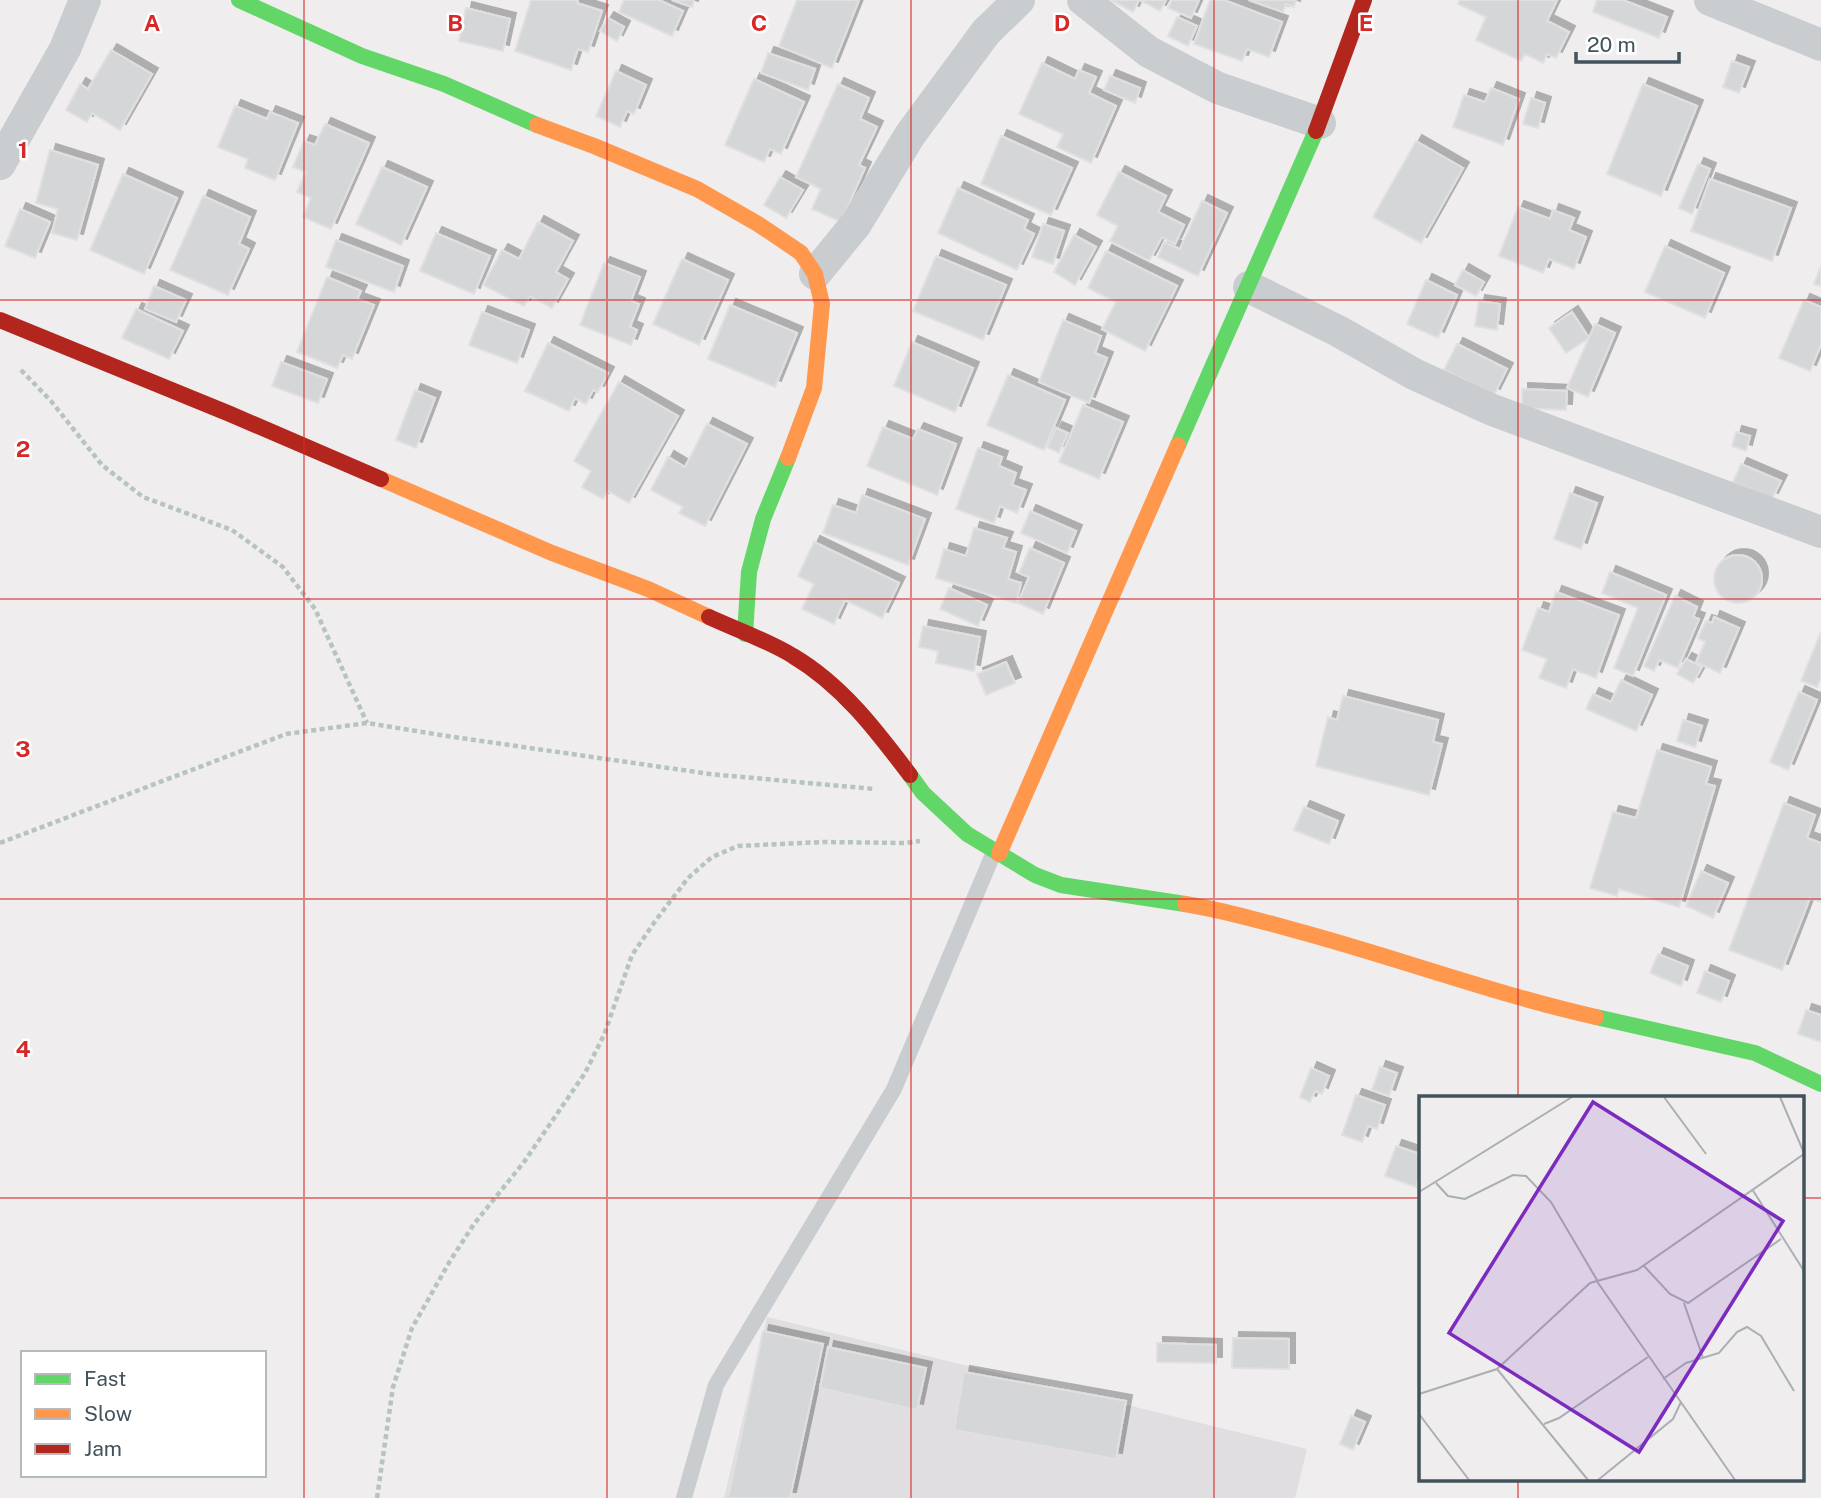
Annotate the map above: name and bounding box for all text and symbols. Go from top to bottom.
text: A [144,9,161,36]
text: B [447,9,463,36]
text: C [751,9,767,36]
text: D [1054,9,1070,36]
text: E [1359,9,1373,36]
scale bar [1576,21,1679,65]
text: 20 m [1587,32,1636,57]
text: 1 [18,136,28,163]
text: 2 [16,435,30,462]
text: 3 [15,735,31,762]
text: 4 [15,1035,31,1062]
inset map [1419,1096,1804,1480]
legend [21,1351,266,1477]
text: Fast [84,1366,126,1391]
text: Slow [84,1401,132,1426]
text: Jam [84,1436,122,1461]

